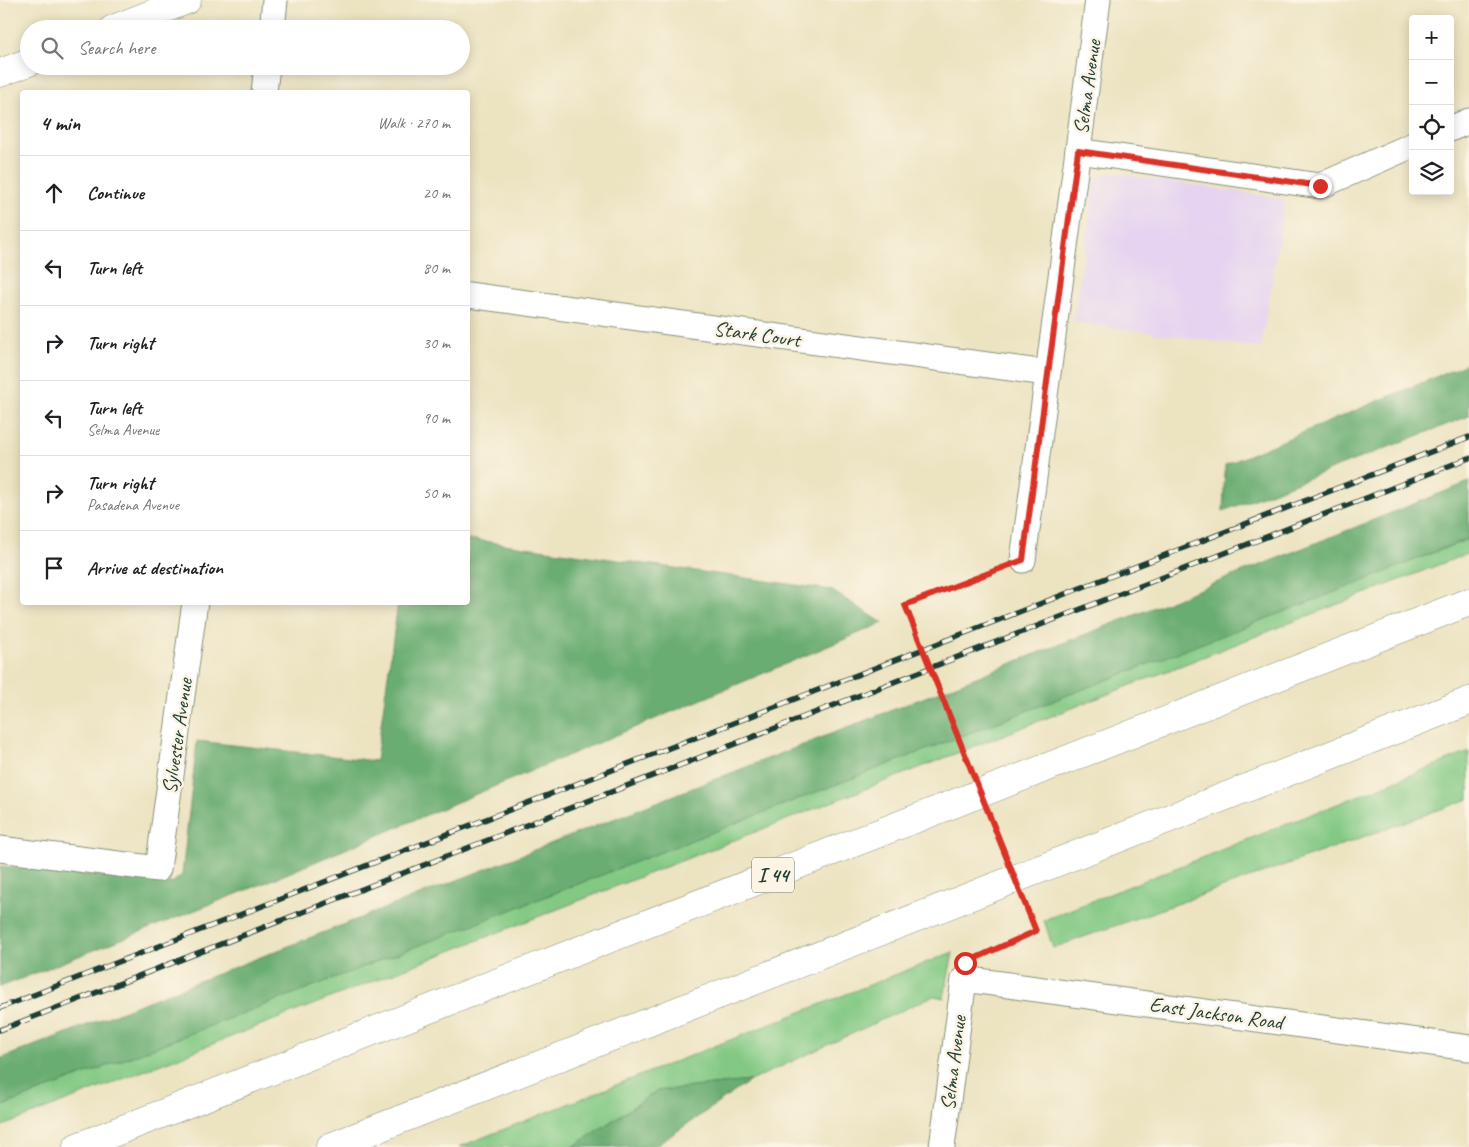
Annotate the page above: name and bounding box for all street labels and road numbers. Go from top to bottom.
street label: Selma Avenue [1068,37,1107,136]
street label: Stark Court [712,315,804,353]
street label: Sylvester Avenue [156,675,198,795]
road number: I 44 [752,858,794,892]
street label: East Jackson Road [1148,991,1288,1036]
street label: Selma Avenue [934,1013,972,1112]

